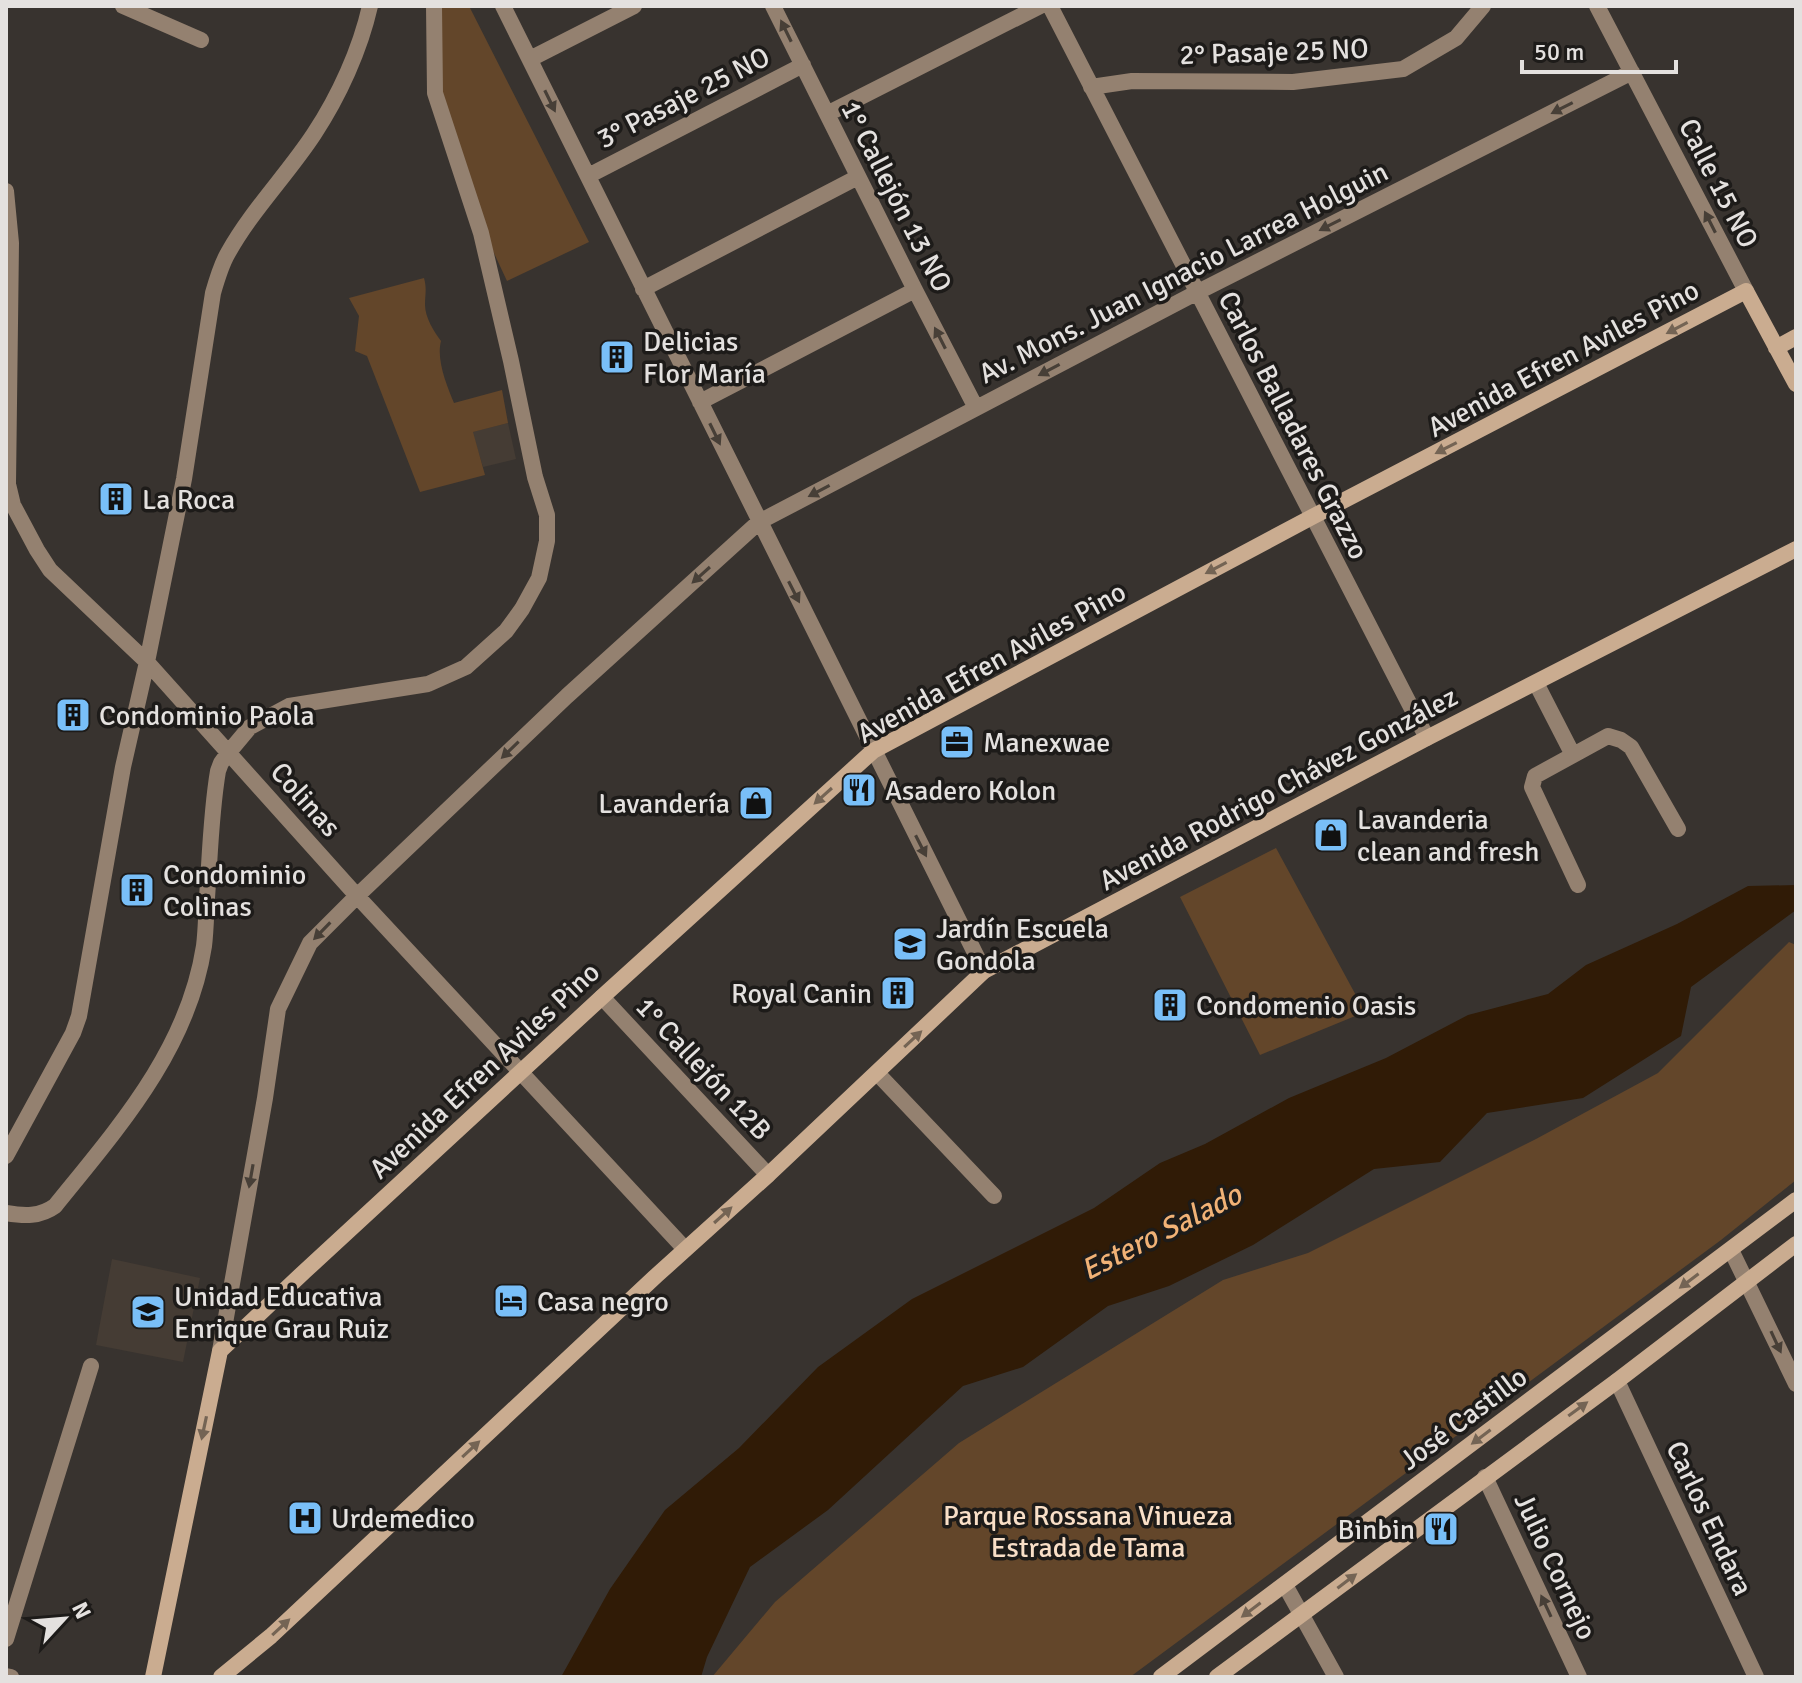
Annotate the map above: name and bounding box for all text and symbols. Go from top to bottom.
one-way arrow [779,19,793,43]
scale bar [1522,24,1676,74]
street label: 2° Pasaje 25 NO [1179,32,1369,72]
text: 50 m [1534,37,1584,67]
street label: 3° Pasaje 25 NO [591,40,776,156]
one-way arrow [544,89,557,112]
street label: 1° Callejón 13 NO [833,95,959,298]
one-way arrow [1551,101,1574,114]
street label: Calle 15 NO [1671,113,1765,254]
street label: Av. Mons. Juan Ignacio Larrea Holguin [973,155,1394,391]
one-way arrow [1703,211,1716,234]
one-way arrow [1319,218,1342,232]
street label: Avenida Efren Aviles Pino [1422,273,1705,445]
street label: Carlos Balladares Grazzo [1211,286,1375,565]
one-way arrow [1665,321,1688,334]
place label: Delicias Flor María [643,325,766,391]
one-way arrow [934,327,947,350]
building icon: Delicias Flor María [598,338,636,376]
one-way arrow [1038,363,1061,376]
one-way arrow [709,423,722,446]
one-way arrow [1435,442,1458,455]
building icon: La Roca [97,480,135,518]
place label: La Roca [142,483,235,517]
one-way arrow [808,484,831,497]
one-way arrow [1205,561,1227,575]
one-way arrow [692,565,711,583]
street label: Avenida Efren Aviles Pino [851,575,1132,751]
one-way arrow [787,581,801,604]
street label: Avenida Rodrigo Chávez González [1094,680,1463,898]
building icon: Condominio Paola [54,696,92,734]
place label: Condominio Paola [99,699,315,733]
office icon: Manexwae [938,723,976,761]
place label: Manexwae [983,726,1110,760]
one-way arrow [500,741,519,759]
street label: Colinas [263,755,348,844]
restaurant icon: Asadero Kolon [840,771,878,809]
place label: Asadero Kolon [885,774,1056,808]
shop icon: Lavandería [737,784,775,822]
place label: Lavandería [598,787,730,821]
one-way arrow [814,787,833,805]
place label: Lavanderia clean and fresh [1357,803,1539,869]
shop icon: Lavanderia clean and fresh [1312,816,1350,854]
one-way arrow [914,834,928,857]
place label: Condominio Colinas [163,858,306,924]
building icon: Condominio Colinas [118,871,156,909]
place label: Jardín Escuela Gondola [936,912,1109,978]
one-way arrow [313,921,332,940]
school or university icon: Jardín Escuela Gondola [891,925,929,963]
street label: Avenida Efren Aviles Pino [363,955,607,1186]
building icon: Royal Canin [879,974,917,1012]
place label: Royal Canin [731,977,872,1011]
building icon: Condomenio Oasis [1151,986,1189,1024]
place label: Condomenio Oasis [1196,989,1416,1023]
street label: 1° Callejón 12B [628,990,778,1147]
one-way arrow [903,1030,922,1048]
one-way arrow [244,1164,257,1189]
water label: Estero Salado [1075,1176,1249,1289]
one-way arrow [713,1207,732,1225]
one-way arrow [1678,1273,1700,1289]
place label: Unidad Educativa Enrique Grau Ruiz [174,1280,389,1346]
hotel icon: Casa negro [492,1282,530,1320]
place label: Casa negro [537,1285,669,1319]
school or university icon: Unidad Educativa Enrique Grau Ruiz [129,1293,167,1331]
one-way arrow [1769,1330,1783,1354]
street label: José Castillo [1393,1360,1534,1478]
one-way arrow [1567,1401,1589,1417]
one-way arrow [198,1415,210,1440]
one-way arrow [1471,1429,1492,1445]
street label: Carlos Endara [1658,1436,1760,1601]
one-way arrow [461,1441,480,1459]
street label: Julio Cornejo [1506,1488,1604,1645]
hospital icon: Urdemedico [286,1499,324,1537]
park label: Parque Rossana Vinueza Estrada de Tama [943,1499,1233,1565]
place label: Urdemedico [331,1502,475,1536]
restaurant icon: Binbin [1422,1510,1460,1548]
place label: Binbin [1338,1513,1415,1547]
one-way arrow [1336,1573,1358,1589]
north arrow [24,1579,104,1659]
one-way arrow [1539,1595,1553,1618]
text: N [66,1598,97,1623]
one-way arrow [1241,1602,1261,1618]
one-way arrow [271,1619,290,1637]

